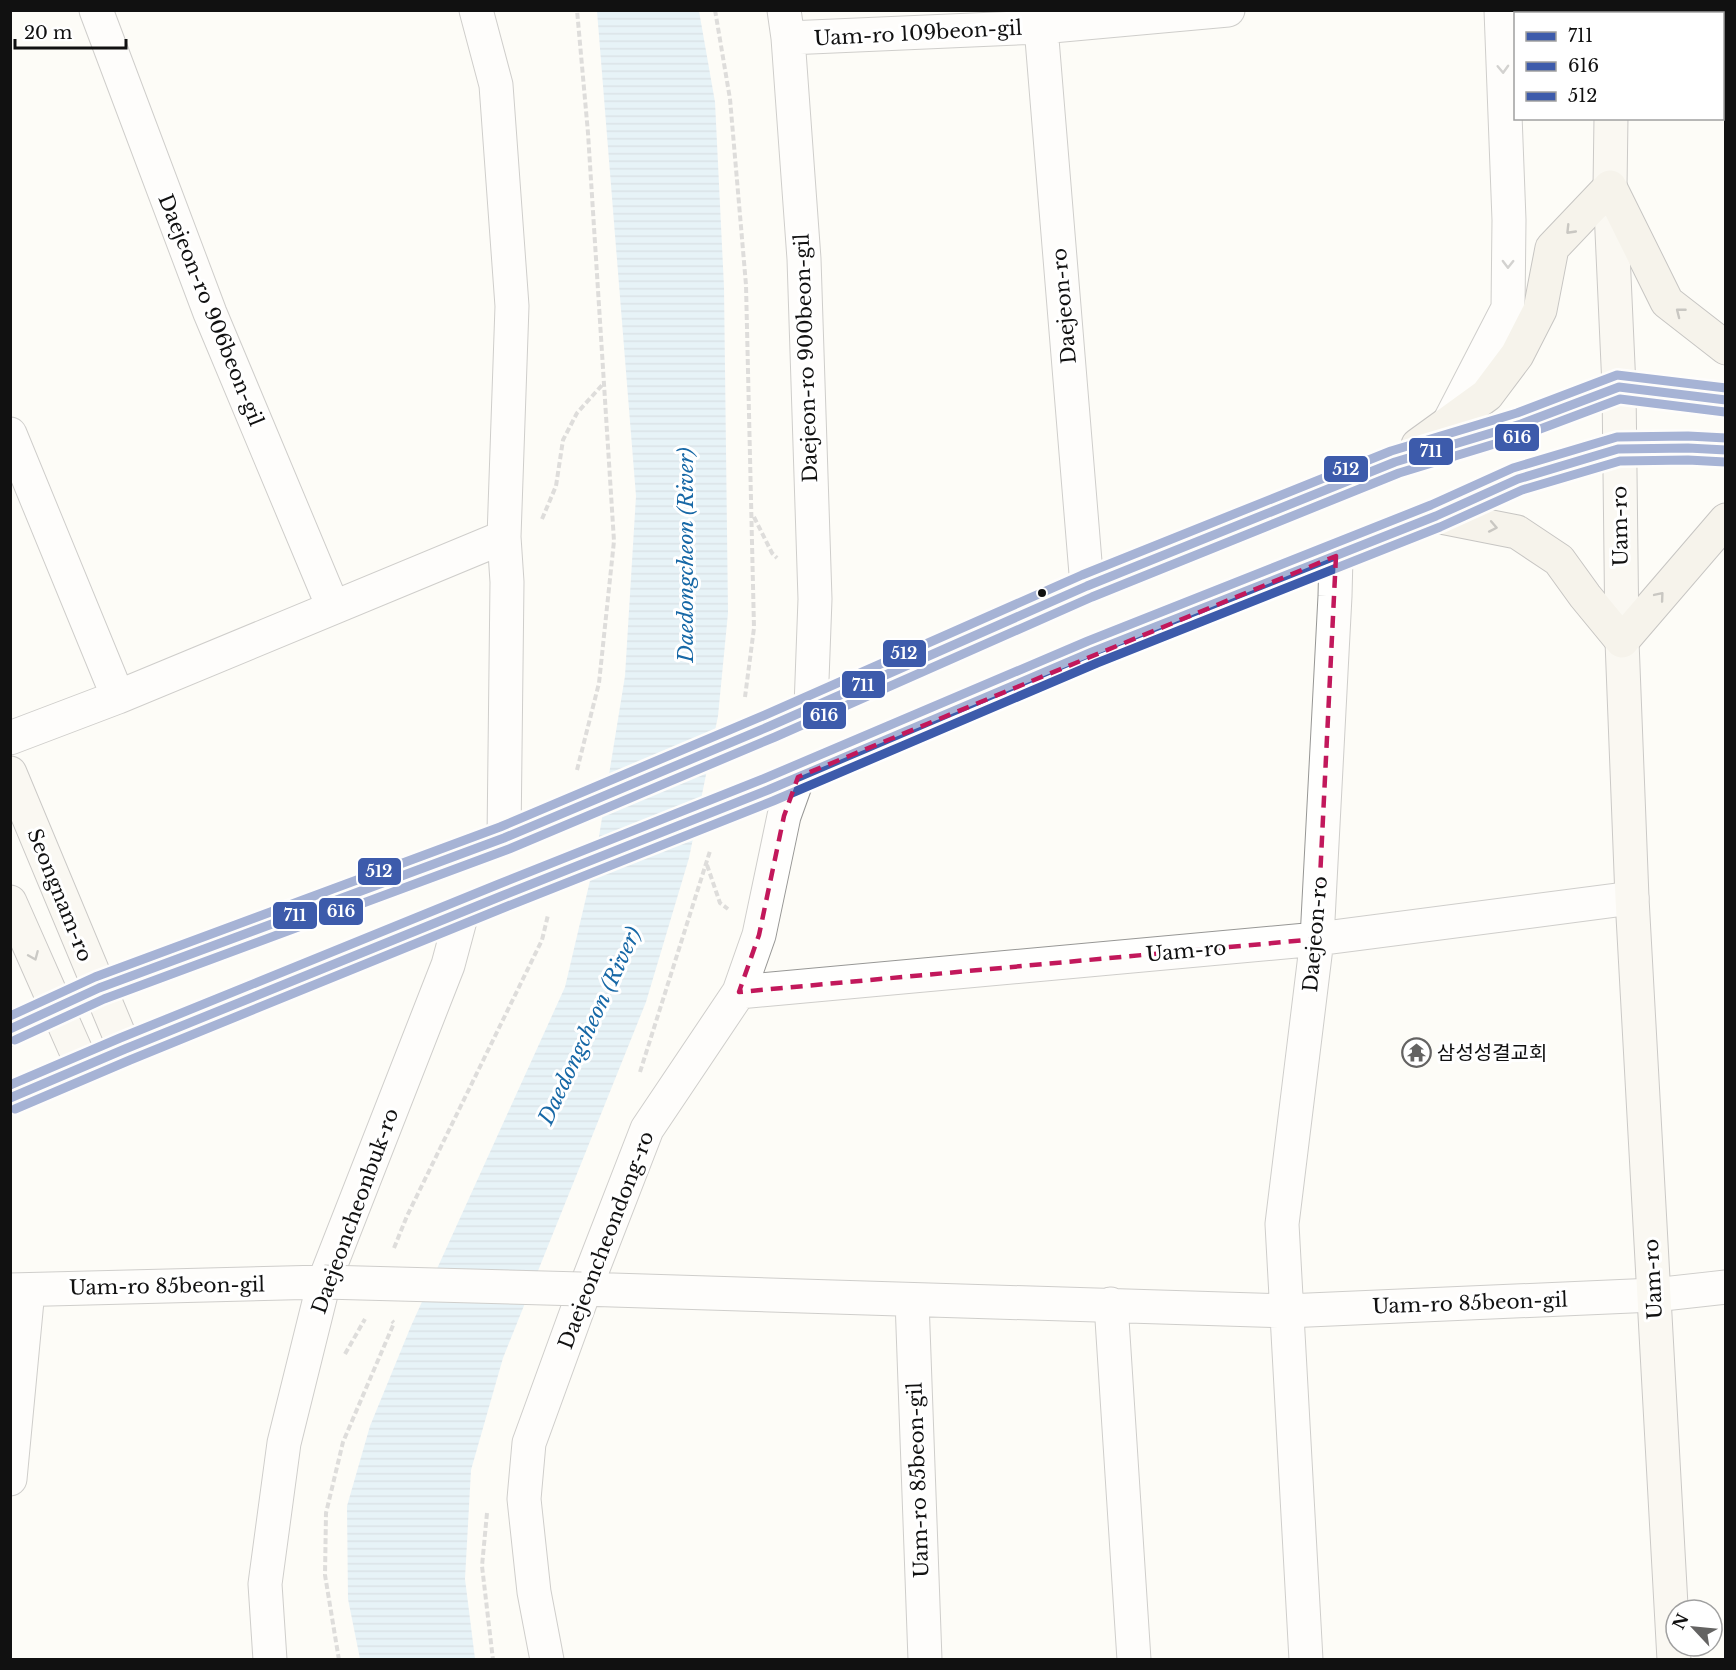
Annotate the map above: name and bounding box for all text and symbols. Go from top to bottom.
scale bar [15,12,126,50]
legend [1514,12,1724,120]
street label: Uam-ro 109beon-gil [813,16,1023,50]
text: 20 m [24,22,72,44]
text: 711 [1568,25,1593,47]
text: 616 [1568,55,1599,77]
one-way arrow [1497,64,1509,73]
text: 512 [1568,85,1597,107]
street label: Daejeon-ro 906beon-gil [153,191,269,429]
one-way arrow [1566,223,1577,233]
street label: Daejeon-ro 900beon-gil [790,233,822,483]
street label: Daejeon-ro [1047,247,1081,365]
one-way arrow [1502,259,1515,268]
one-way arrow [1675,308,1686,319]
line badge: 616 [1494,423,1540,452]
text: 616 [1503,427,1531,447]
line badge: 711 [1408,437,1454,466]
text: 711 [1420,441,1442,461]
water label: Daedongcheon (River) [673,448,699,663]
line badge: 512 [1323,455,1369,483]
text: 512 [1333,459,1359,479]
street label: Uam-ro [1607,485,1633,567]
one-way arrow [1488,520,1498,533]
unlabelled marker [1036,587,1048,599]
one-way arrow [1652,592,1663,603]
line badge: 512 [882,639,927,668]
text: 512 [891,643,917,663]
line badge: 711 [841,670,886,699]
text: 711 [852,675,874,695]
line badge: 616 [802,701,847,730]
text: 616 [810,705,838,725]
street label: Seongnam-ro [22,825,98,965]
line badge: 512 [357,857,402,886]
text: 512 [366,861,392,881]
street label: Daejeon-ro [1298,875,1332,993]
line badge: 616 [318,897,364,926]
line badge: 711 [272,901,318,930]
text: 616 [327,901,355,921]
text: 711 [284,905,306,925]
water label: Daedongcheon (River) [532,923,647,1130]
street label: Uam-ro [1145,936,1227,966]
one-way arrow [27,949,39,960]
temple icon: 삼성성결교회 [1400,1037,1432,1069]
place label: 삼성성결교회 [1437,1041,1547,1065]
street label: Daejeoncheonbuk-ro [307,1105,403,1317]
street label: Daejeoncheondong-ro [553,1128,659,1352]
street label: Uam-ro [1639,1238,1667,1320]
street label: Uam-ro 85beon-gil [69,1272,265,1300]
street label: Uam-ro 85beon-gil [1372,1288,1568,1318]
street label: Uam-ro 85beon-gil [903,1382,933,1578]
north arrow [1664,1598,1724,1658]
text: N [1668,1610,1693,1633]

